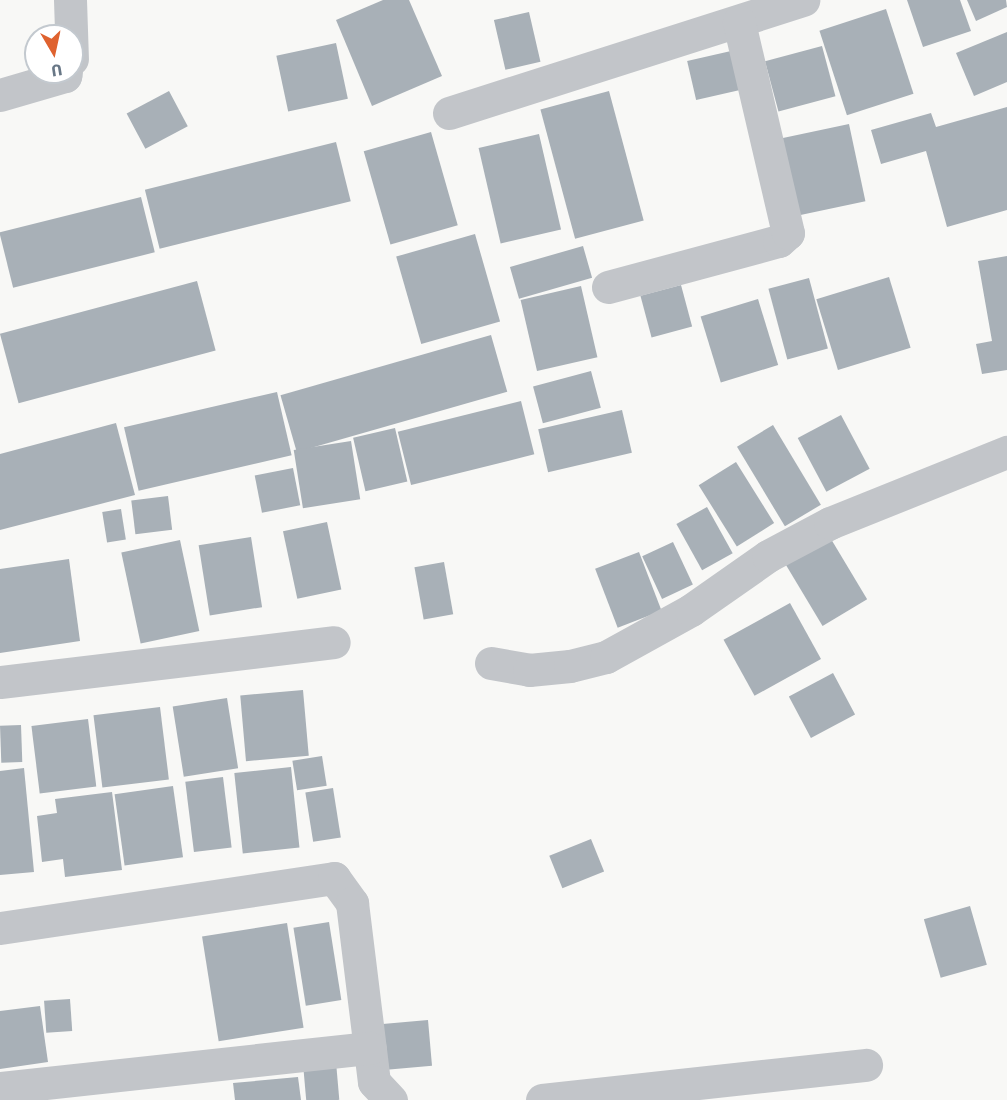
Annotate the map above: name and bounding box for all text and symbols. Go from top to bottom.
north arrow [24,24,84,84]
text: U [50,60,63,80]

